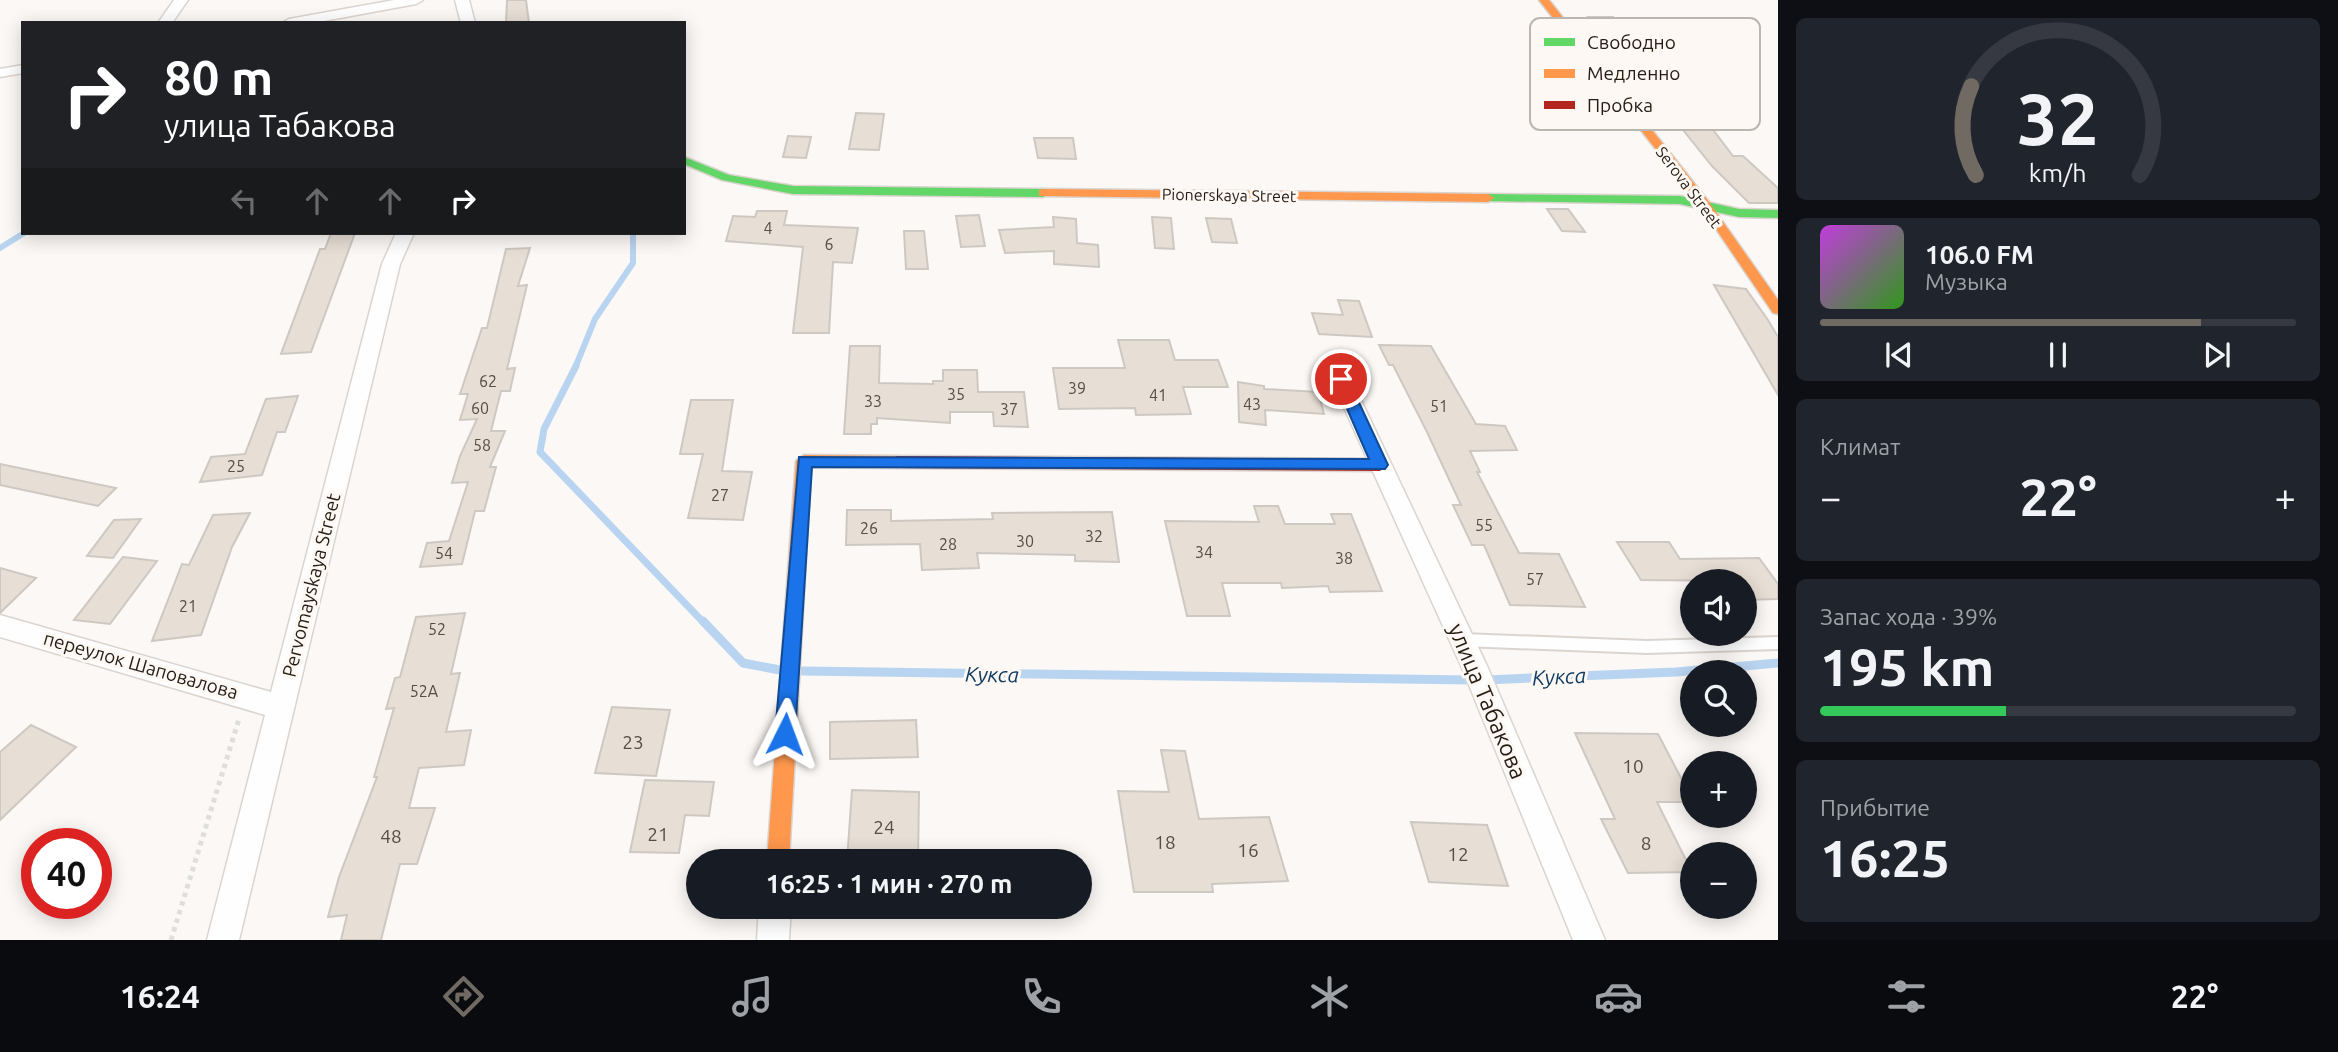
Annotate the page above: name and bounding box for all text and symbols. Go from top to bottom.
legend [1530,18,1760,130]
text: Свободно [1587,31,1676,53]
icon: right [49,49,140,140]
text: 80 m [164,49,273,104]
text: Медленно [1587,62,1680,84]
text: 32 [2017,77,2099,159]
text: Пробка [1587,94,1653,116]
text: улица Табакова [164,107,396,143]
street label: Serova Street [1653,143,1726,232]
text: km/h [2029,159,2087,187]
icon: left [225,182,263,220]
icon: ahead [298,182,336,220]
icon: ahead [371,182,409,220]
icon: right [444,182,482,220]
street label: Pionerskaya Street [1162,185,1297,205]
house number: 4 [763,219,773,237]
house number: 6 [824,235,834,253]
text: 106.0 FM [1925,240,2034,269]
text: Музыка [1925,269,2008,294]
icon: previous [1880,336,1918,374]
icon: pause [2039,336,2077,374]
icon: next [2198,336,2236,374]
pin [1311,349,1371,409]
icon: arrive [1322,360,1360,398]
house number: 62 [479,372,497,390]
house number: 39 [1068,379,1086,397]
house number: 35 [947,385,965,403]
house number: 41 [1149,386,1167,404]
house number: 33 [864,392,882,410]
house number: 43 [1243,395,1261,413]
house number: 51 [1430,397,1448,415]
house number: 60 [471,399,489,417]
house number: 37 [1000,400,1018,418]
text: Климат [1820,434,1900,459]
house number: 58 [473,436,491,454]
house number: 25 [227,457,245,475]
text: 22° [2019,468,2097,526]
text: − [1820,476,1841,518]
text: + [2275,476,2296,518]
house number: 27 [711,486,729,504]
street label: Pervomayskaya Street [278,490,345,679]
house number: 55 [1475,516,1493,534]
house number: 26 [860,519,878,537]
house number: 32 [1085,527,1103,545]
house number: 30 [1016,532,1034,550]
house number: 28 [939,535,957,553]
house number: 34 [1195,543,1213,561]
house number: 54 [435,544,453,562]
house number: 38 [1335,549,1353,567]
map controls [1680,569,1757,919]
button: sound [1680,569,1757,646]
house number: 57 [1526,570,1544,588]
house number: 21 [179,597,197,615]
text: Запас хода · 39% [1820,604,1997,629]
street label: улица Табакова [1444,619,1532,783]
house number: 52 [428,620,446,638]
street label: переулок Шаповалова [41,627,241,703]
text: 195 km [1820,638,1994,696]
button: search [1680,660,1757,737]
water label: Кукса [965,662,1019,686]
water label: Кукса [1531,663,1587,689]
house number: 52А [410,682,439,700]
position arrow [748,697,822,771]
house number: 23 [622,731,644,753]
button: + [1680,751,1757,828]
house number: 10 [1622,755,1644,777]
text: Прибытие [1820,795,1930,820]
house number: 24 [873,816,895,838]
house number: 21 [647,823,669,845]
house number: 48 [380,825,402,847]
speed limit sign: 40 [21,828,112,919]
text: 16:25 [1820,829,1950,887]
house number: 18 [1154,831,1176,853]
house number: 8 [1641,832,1651,854]
house number: 16 [1237,839,1259,861]
button: − [1680,842,1757,919]
house number: 12 [1447,843,1469,865]
text: 16:25 · 1 мин · 270 m [766,869,1012,898]
icon: directions [439,972,488,1021]
icon: music [728,972,777,1021]
icon: phone [1017,972,1066,1021]
icon: climate [1305,972,1354,1021]
icon: car [1594,972,1643,1021]
icon: filters [1882,972,1931,1021]
text: 16:24 [120,978,200,1014]
text: 22° [2171,978,2218,1014]

